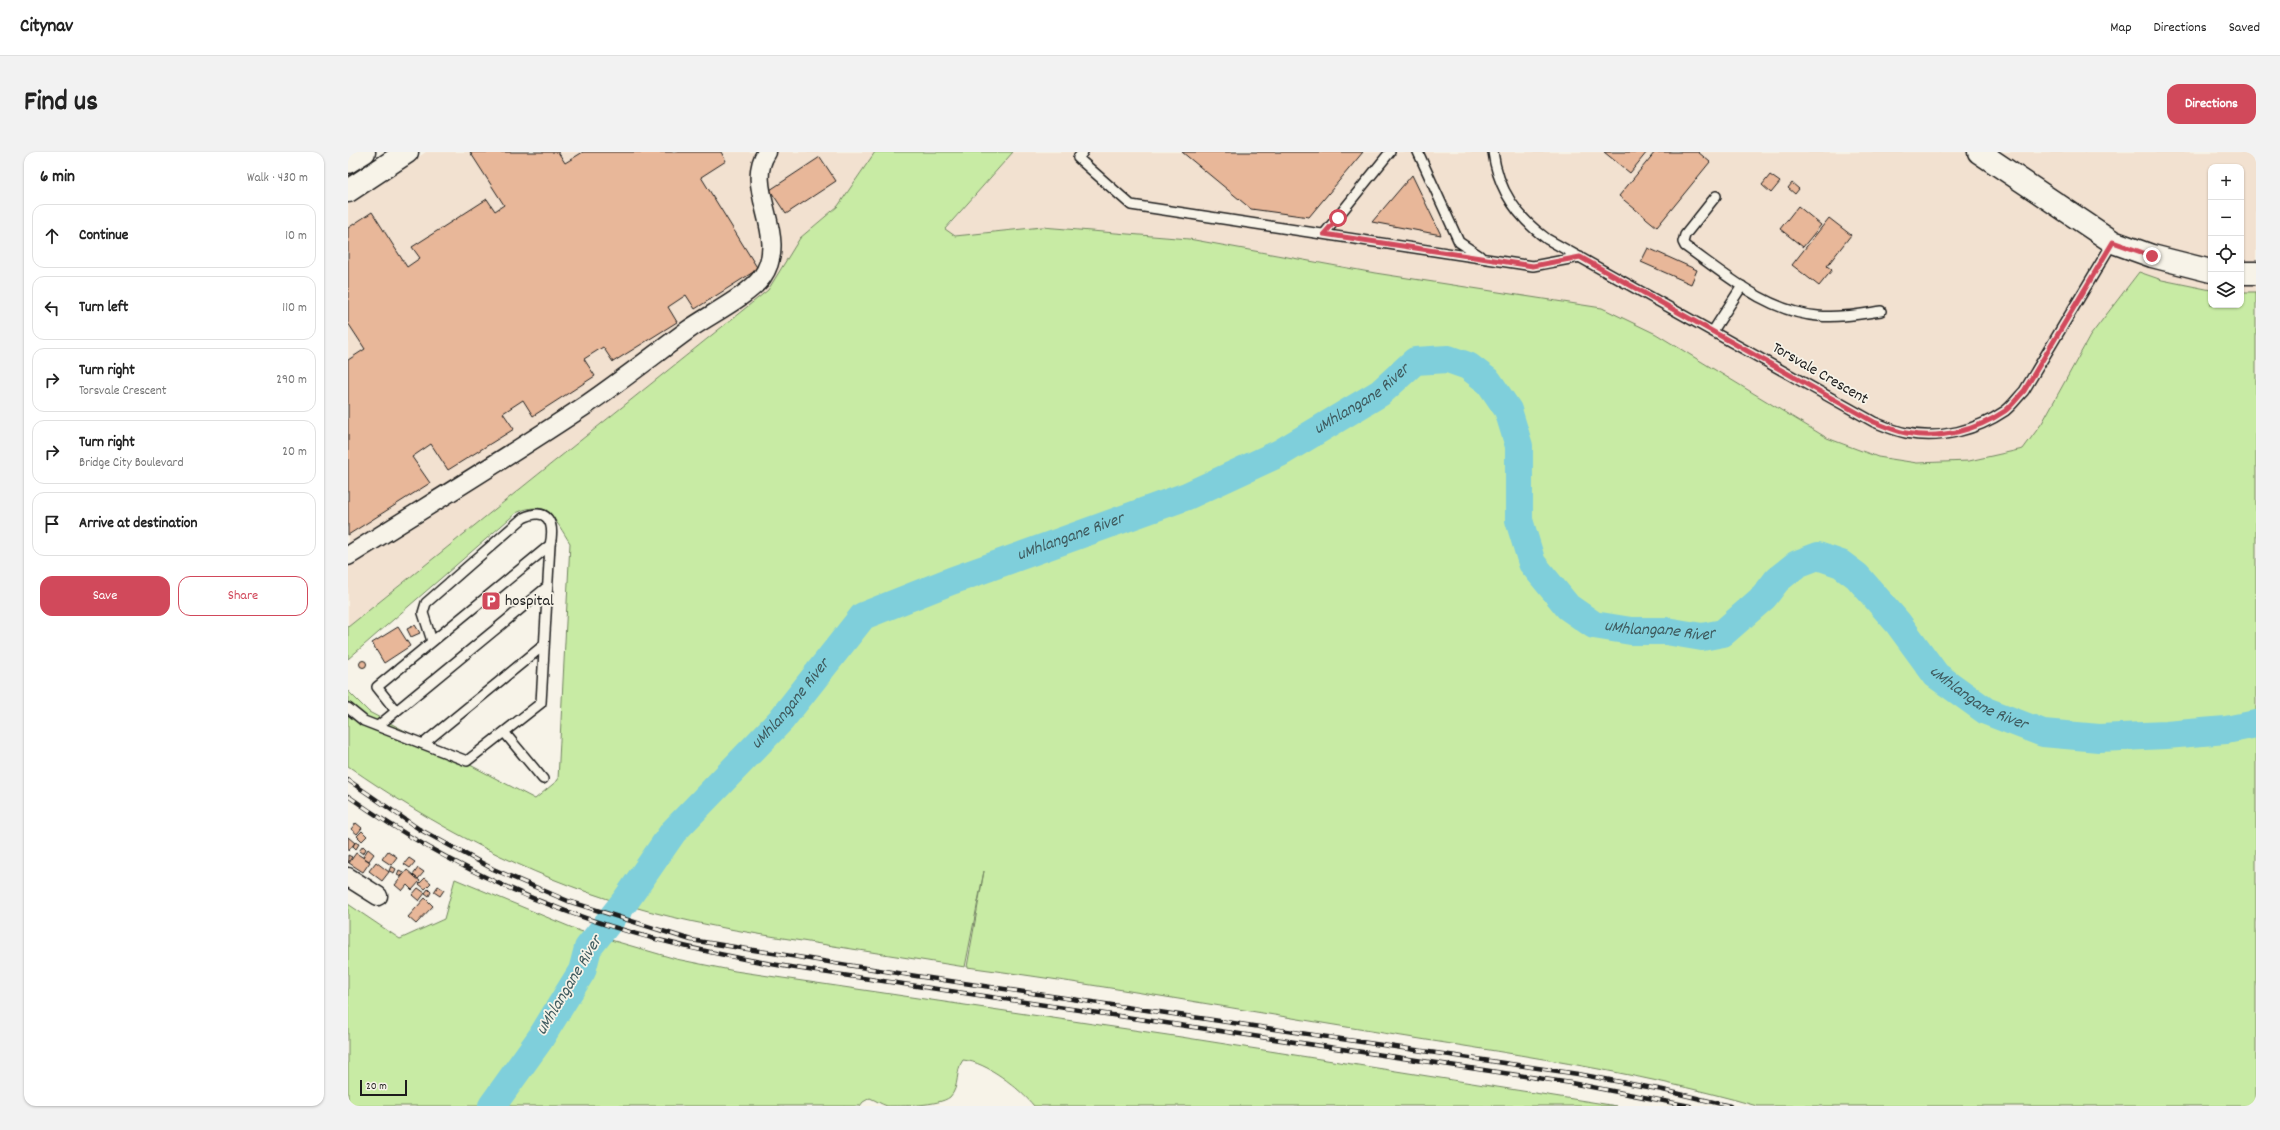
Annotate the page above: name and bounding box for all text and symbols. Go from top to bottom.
text: Citynav [20,14,73,41]
text: Map [2110,18,2132,38]
text: Directions [2154,18,2207,38]
text: Saved [2229,18,2260,38]
text: Find us [24,84,98,124]
button: Directions [2167,84,2256,124]
map controls [2208,164,2244,308]
button: + [2208,164,2244,200]
text: 6 min [40,166,75,190]
text: Walk · 430 m [247,169,308,188]
button: − [2208,200,2244,236]
route start [1329,209,1347,227]
icon: ahead [41,225,63,247]
text: Continue [79,225,128,247]
text: 10 m [285,227,307,246]
button: locate [2208,236,2244,272]
route end [2143,247,2161,265]
button: layers [2208,272,2244,308]
icon: left [41,297,63,319]
text: Turn left [79,297,128,319]
text: 110 m [282,299,307,318]
street label: Torsvale Crescent [1768,337,1873,411]
water label: uMhlangane River [1310,358,1417,442]
text: Turn right [79,360,135,382]
icon: right [41,369,63,391]
text: 290 m [276,371,307,390]
text: Torsvale Crescent [79,382,167,401]
text: Turn right [79,432,135,454]
icon: right [41,441,63,463]
text: 20 m [282,443,307,462]
text: Bridge City Boulevard [79,454,184,473]
water label: uMhlangane River [1014,507,1129,568]
icon: arrive [41,513,63,535]
text: Arrive at destination [79,513,197,535]
button: Save [40,576,170,616]
button: Share [178,576,308,616]
parking icon: hospital [480,590,502,612]
place label: hospital [505,590,554,613]
water label: uMhlangane River [1602,615,1719,649]
water label: uMhlangane River [746,653,838,755]
water label: uMhlangane River [1922,662,2032,738]
water label: uMhlangane River [531,930,610,1040]
scale bar [360,1078,407,1097]
text: 20 m [366,1079,387,1095]

